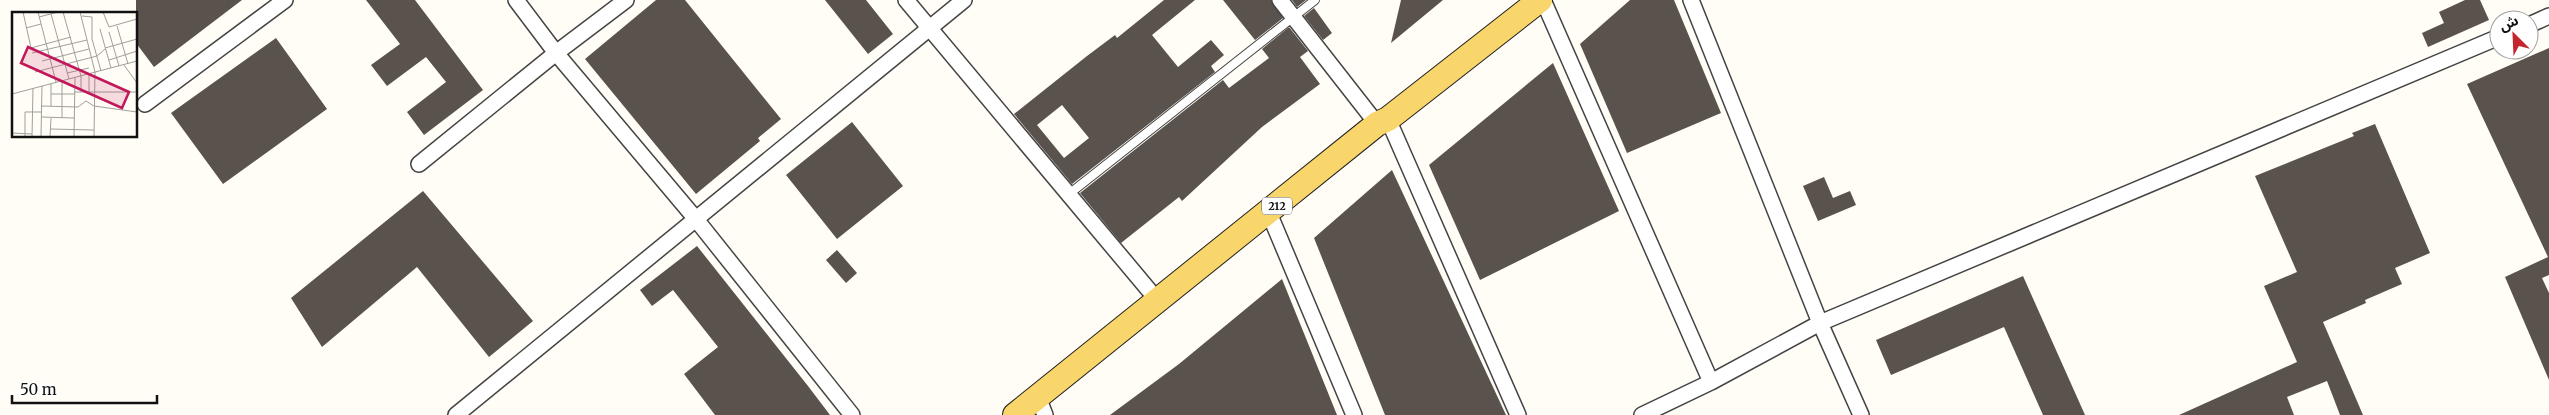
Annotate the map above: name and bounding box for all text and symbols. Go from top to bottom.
north arrow [2489,10,2539,60]
text: ش [2496,11,2521,35]
inset map [12,12,138,138]
road number: 212 [1262,198,1292,215]
scale bar [12,372,158,404]
text: 50 m [20,380,57,399]

